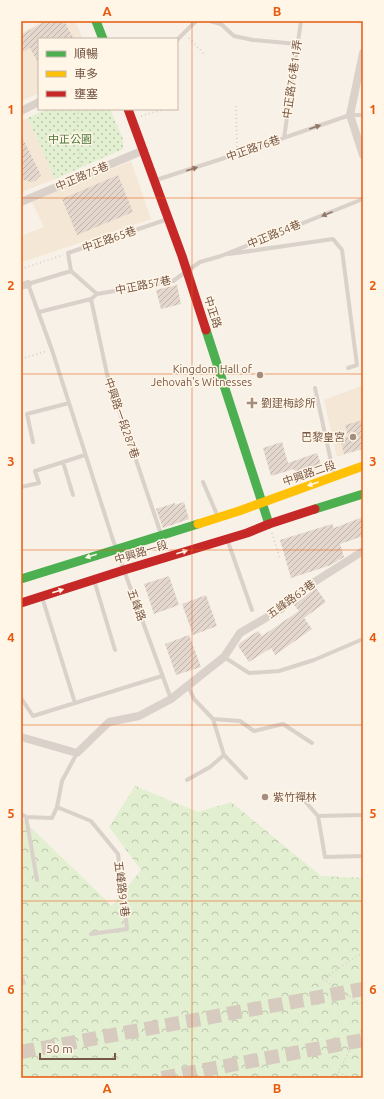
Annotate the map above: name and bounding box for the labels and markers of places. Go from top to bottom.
place label: Kingdom Hall of Jehovah's Witnesses [151,363,253,388]
marker: Kingdom Hall of Jehovah's Witnesses [255,370,265,380]
marker: 劉建梅診所 [246,397,258,409]
place label: 劉建梅診所 [261,397,316,409]
place label: 巴黎皇宮 [301,431,345,443]
marker: 巴黎皇宮 [348,432,358,442]
place label: 紫竹禪林 [273,791,317,803]
marker: 紫竹禪林 [260,792,270,802]

